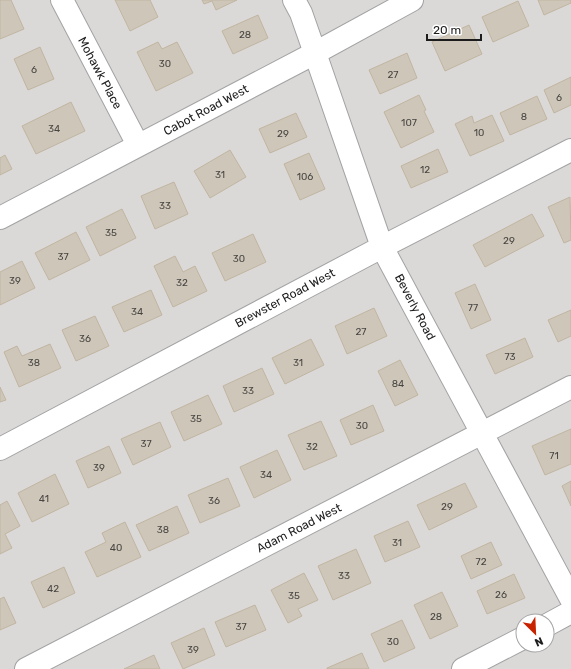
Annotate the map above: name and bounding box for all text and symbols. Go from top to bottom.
scale bar [427,16,481,42]
text: 20 m [433,23,461,37]
house number: 28 [239,29,251,41]
street label: Mohawk Place [75,35,125,112]
house number: 30 [159,58,171,70]
house number: 6 [31,64,37,76]
house number: 27 [388,69,399,81]
street label: Cabot Road West [161,82,251,138]
house number: 6 [556,92,562,104]
house number: 8 [521,111,527,123]
house number: 107 [401,117,417,129]
house number: 34 [48,123,60,135]
house number: 10 [474,127,484,139]
house number: 29 [277,128,289,140]
house number: 12 [420,164,430,176]
house number: 31 [215,169,225,181]
house number: 106 [297,171,313,183]
house number: 33 [159,200,171,212]
house number: 35 [105,227,117,239]
house number: 29 [503,235,515,247]
house number: 37 [57,251,69,263]
house number: 30 [233,253,245,265]
street label: Brewster Road West [233,266,338,330]
street label: Beverly Road [392,272,438,342]
house number: 39 [9,275,21,287]
house number: 32 [176,277,188,289]
house number: 77 [468,302,478,314]
house number: 34 [131,306,143,318]
house number: 27 [356,326,367,338]
house number: 36 [79,333,91,345]
house number: 73 [504,351,516,363]
house number: 38 [28,357,40,369]
house number: 31 [293,357,303,369]
house number: 84 [392,378,404,390]
house number: 33 [242,385,254,397]
house number: 35 [190,413,202,425]
house number: 30 [356,420,368,432]
house number: 37 [140,438,152,450]
house number: 32 [306,441,318,453]
house number: 71 [549,450,559,462]
house number: 39 [93,462,105,474]
house number: 34 [260,469,272,481]
house number: 41 [39,493,49,505]
house number: 36 [208,495,220,507]
street label: Adam Road West [254,500,344,555]
house number: 29 [441,501,453,513]
house number: 38 [157,524,169,536]
house number: 31 [392,537,402,549]
house number: 40 [110,542,122,554]
house number: 72 [476,556,487,568]
house number: 33 [338,570,350,582]
house number: 42 [47,583,59,595]
house number: 26 [495,589,507,601]
house number: 35 [288,590,300,602]
house number: 28 [430,611,442,623]
north arrow [515,613,555,653]
house number: 37 [235,621,247,633]
text: N [533,634,545,649]
house number: 30 [387,636,399,648]
house number: 39 [187,644,199,656]

